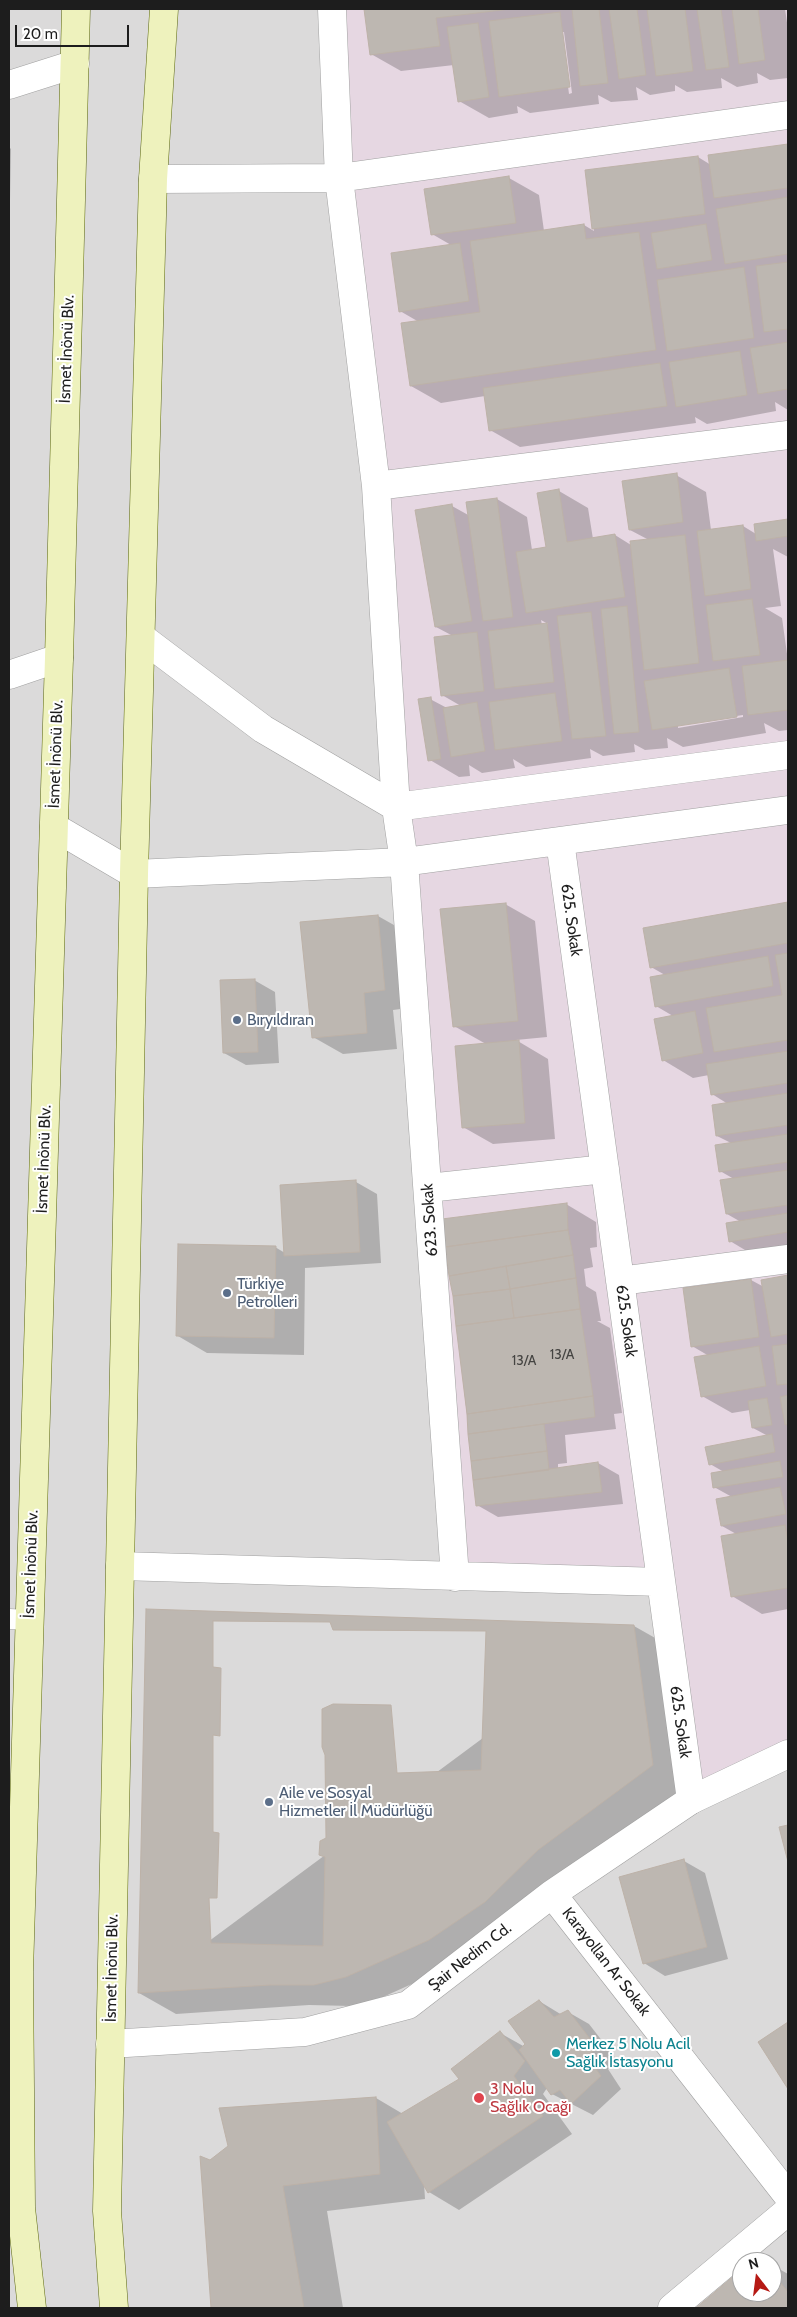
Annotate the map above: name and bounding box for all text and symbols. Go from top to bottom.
scale bar [18,15,131,47]
text: 20 m [23,25,58,43]
street label: İsmet İnönü Blv. [56,294,78,404]
street label: İsmet İnönü Blv. [45,699,67,809]
street label: 625. Sokak [556,882,586,958]
place label: Bıryıldıran [247,1010,314,1030]
marker: Bıryıldıran [231,1014,243,1026]
street label: İsmet İnönü Blv. [33,1104,55,1214]
street label: 623. Sokak [418,1183,442,1257]
place label: Türkiye Petrolleri [237,1274,297,1312]
street label: 625. Sokak [611,1283,641,1359]
marker: Türkiye Petrolleri [221,1287,233,1299]
house number: 13/A [550,1347,574,1363]
house number: 13/A [512,1353,536,1369]
street label: İsmet İnönü Blv. [20,1509,42,1619]
street label: 625. Sokak [665,1684,695,1760]
place label: Aile ve Sosyal Hizmetler İl Müdürlüğü [279,1783,433,1821]
marker: Aile ve Sosyal Hizmetler İl Müdürlüğü [263,1796,275,1808]
street label: Karayollan Ar Sokak [558,1904,654,2020]
street label: İsmet İnönü Blv. [101,1914,123,2022]
street label: Şair Nedim Cd. [425,1919,515,1995]
place label: Merkez 5 Nolu Acil Sağlık İstasyonu [566,2034,690,2072]
marker: Merkez 5 Nolu Acil Sağlık İstasyonu [550,2047,562,2059]
place label: 3 Nolu Sağlık Ocağı [490,2079,571,2117]
marker: 3 Nolu Sağlık Ocağı [472,2091,486,2105]
north arrow [732,2252,782,2302]
text: N [746,2254,760,2273]

